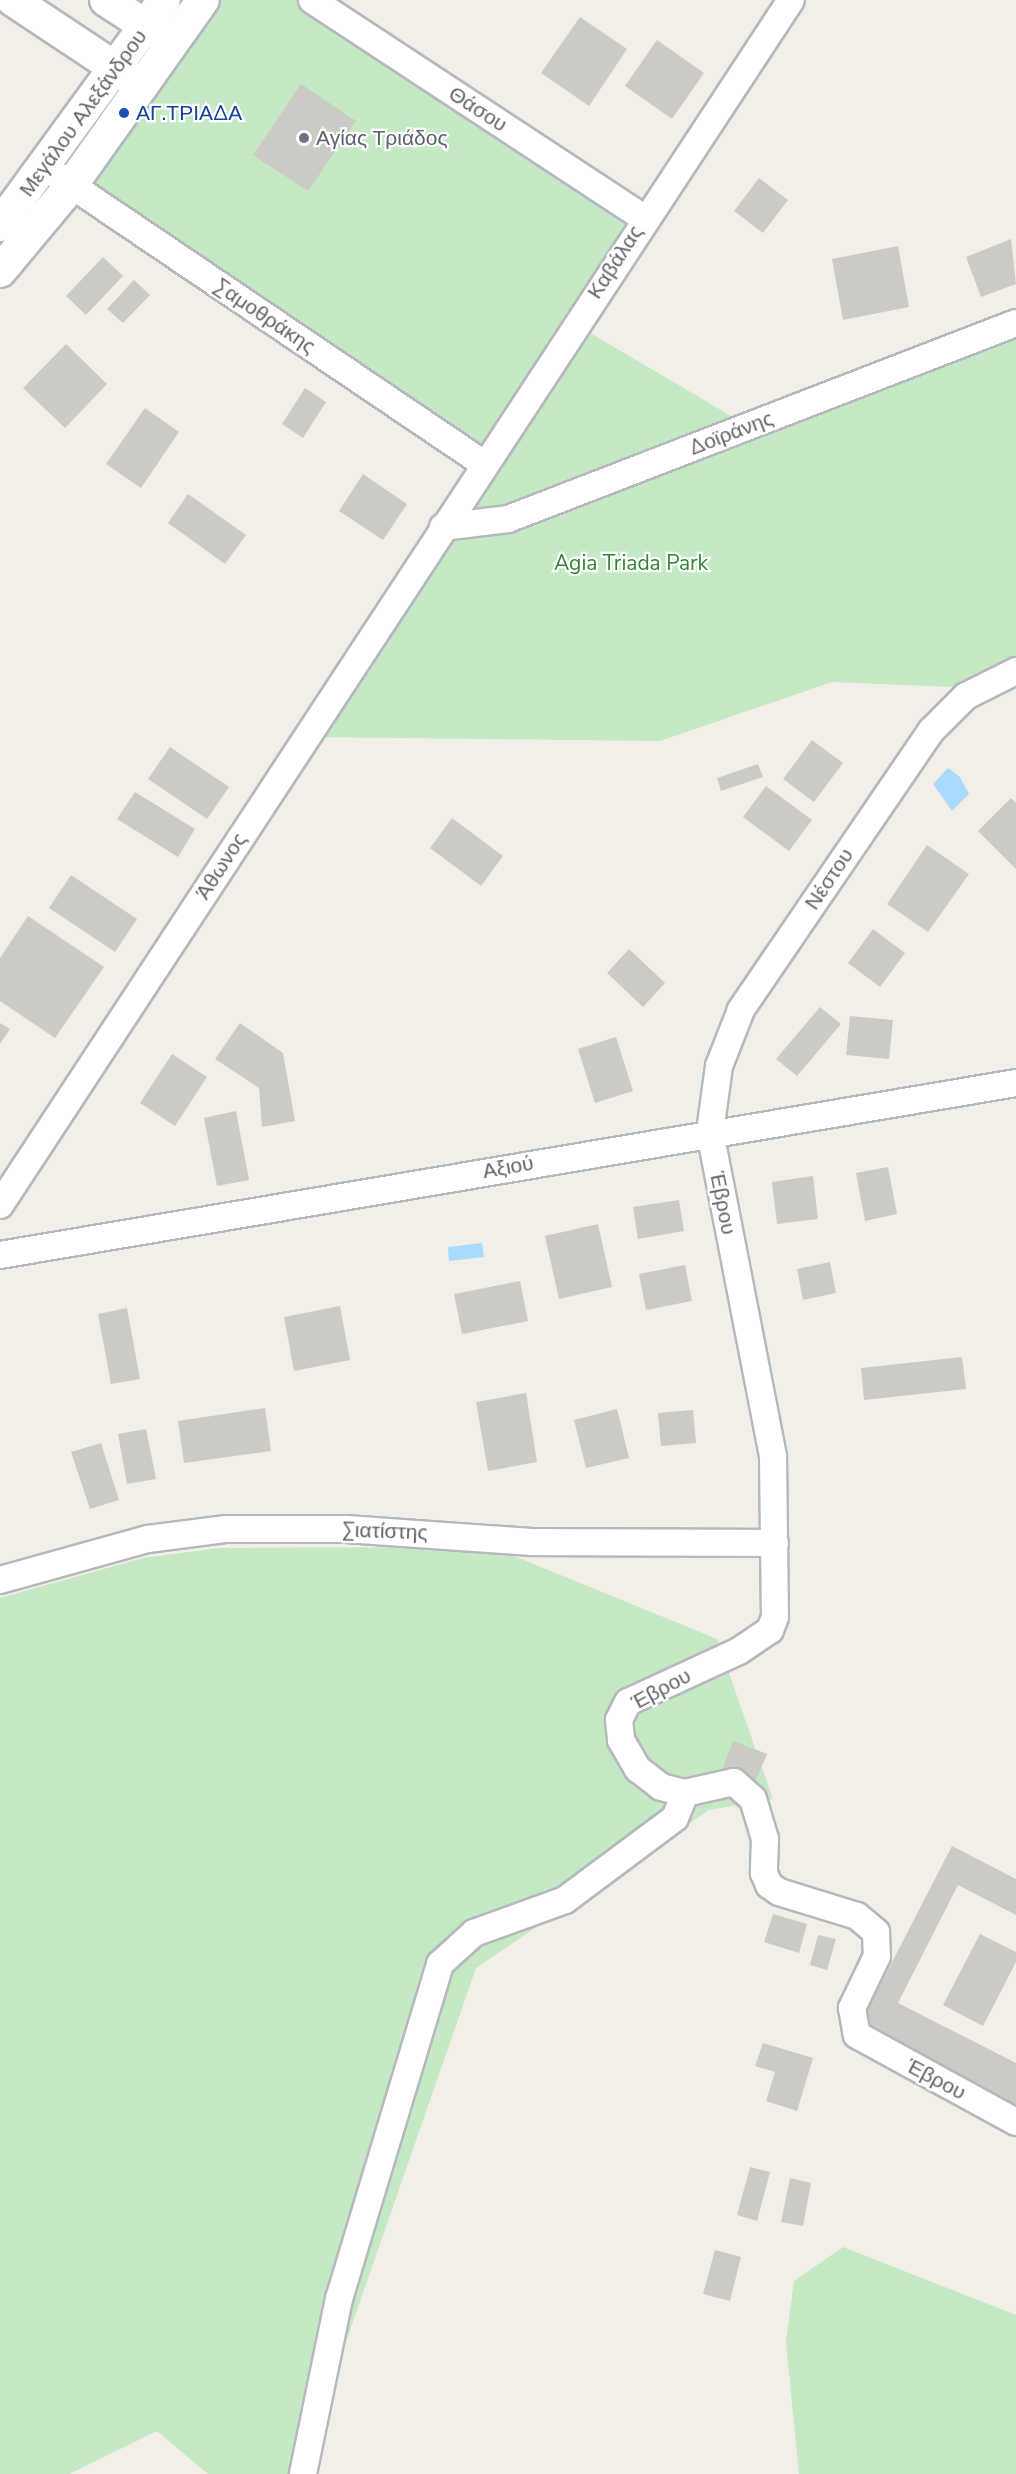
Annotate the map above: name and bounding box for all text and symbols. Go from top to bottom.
street label: Μεγάλου Αλεξάνδρου [14,25,152,201]
street label: Θάσου [444,81,512,137]
place label: ΑΓ.ΤΡΙΑΔΑ [136,100,242,126]
marker: ΑΓ.ΤΡΙΑΔΑ [117,106,131,120]
place label: Αγίας Τριάδος [316,125,448,151]
marker: Αγίας Τριάδος [297,131,311,145]
street label: Καβάλας [582,221,648,303]
street label: Σαμοθράκης [210,273,320,359]
street label: Δοϊράνης [685,405,777,461]
park label: Agia Triada Park [554,550,708,576]
street label: Άθωνος [190,828,252,904]
street label: Νέστου [799,843,859,915]
street label: Αξιού [481,1150,535,1184]
street label: Έβρου [705,1169,741,1237]
street label: Σιατίστης [342,1517,428,1545]
street label: Έβρου [627,1663,695,1715]
street label: Έβρου [902,2053,970,2105]

